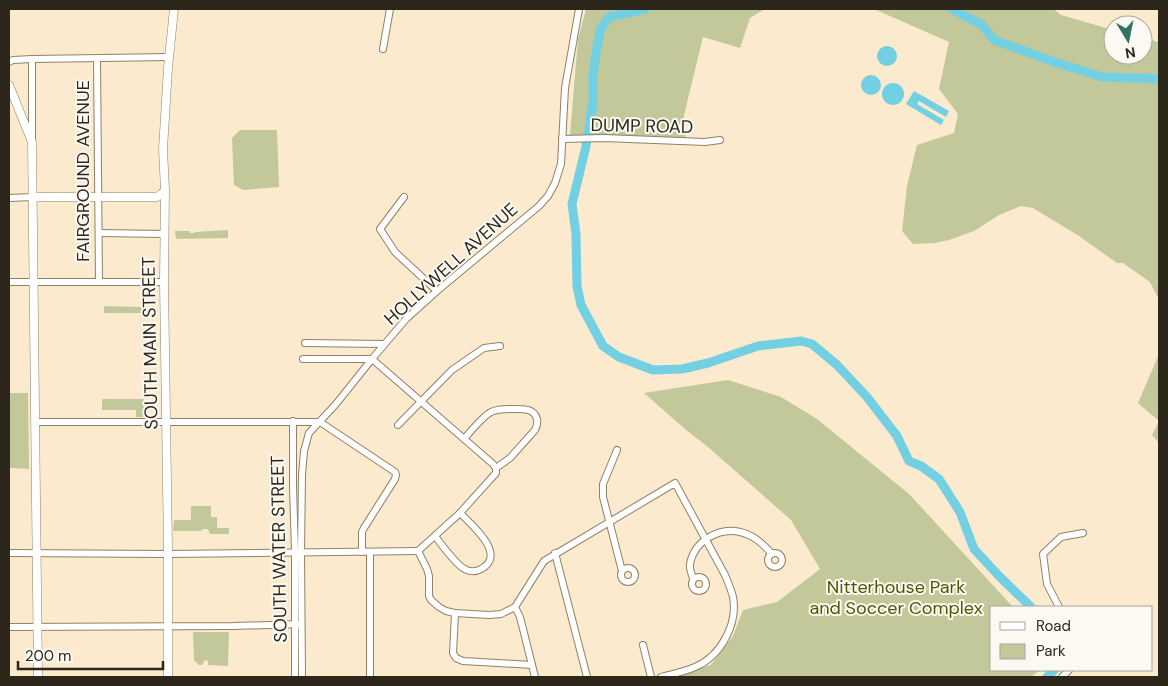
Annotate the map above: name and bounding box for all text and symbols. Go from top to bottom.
north arrow [1103,15,1153,65]
text: N [1124,43,1137,63]
street label: FAIRGROUND AVENUE [71,80,95,262]
street label: DUMP ROAD [590,113,694,139]
street label: HOLLYWELL AVENUE [379,198,523,330]
street label: SOUTH MAIN STREET [136,256,164,430]
street label: SOUTH WATER STREET [265,455,293,643]
park label: Nitterhouse Park and Soccer Complex [809,575,983,620]
legend [990,606,1153,671]
text: Road [1036,616,1071,636]
scale bar [18,638,162,670]
text: Park [1036,641,1066,661]
text: 200 m [25,646,71,666]

